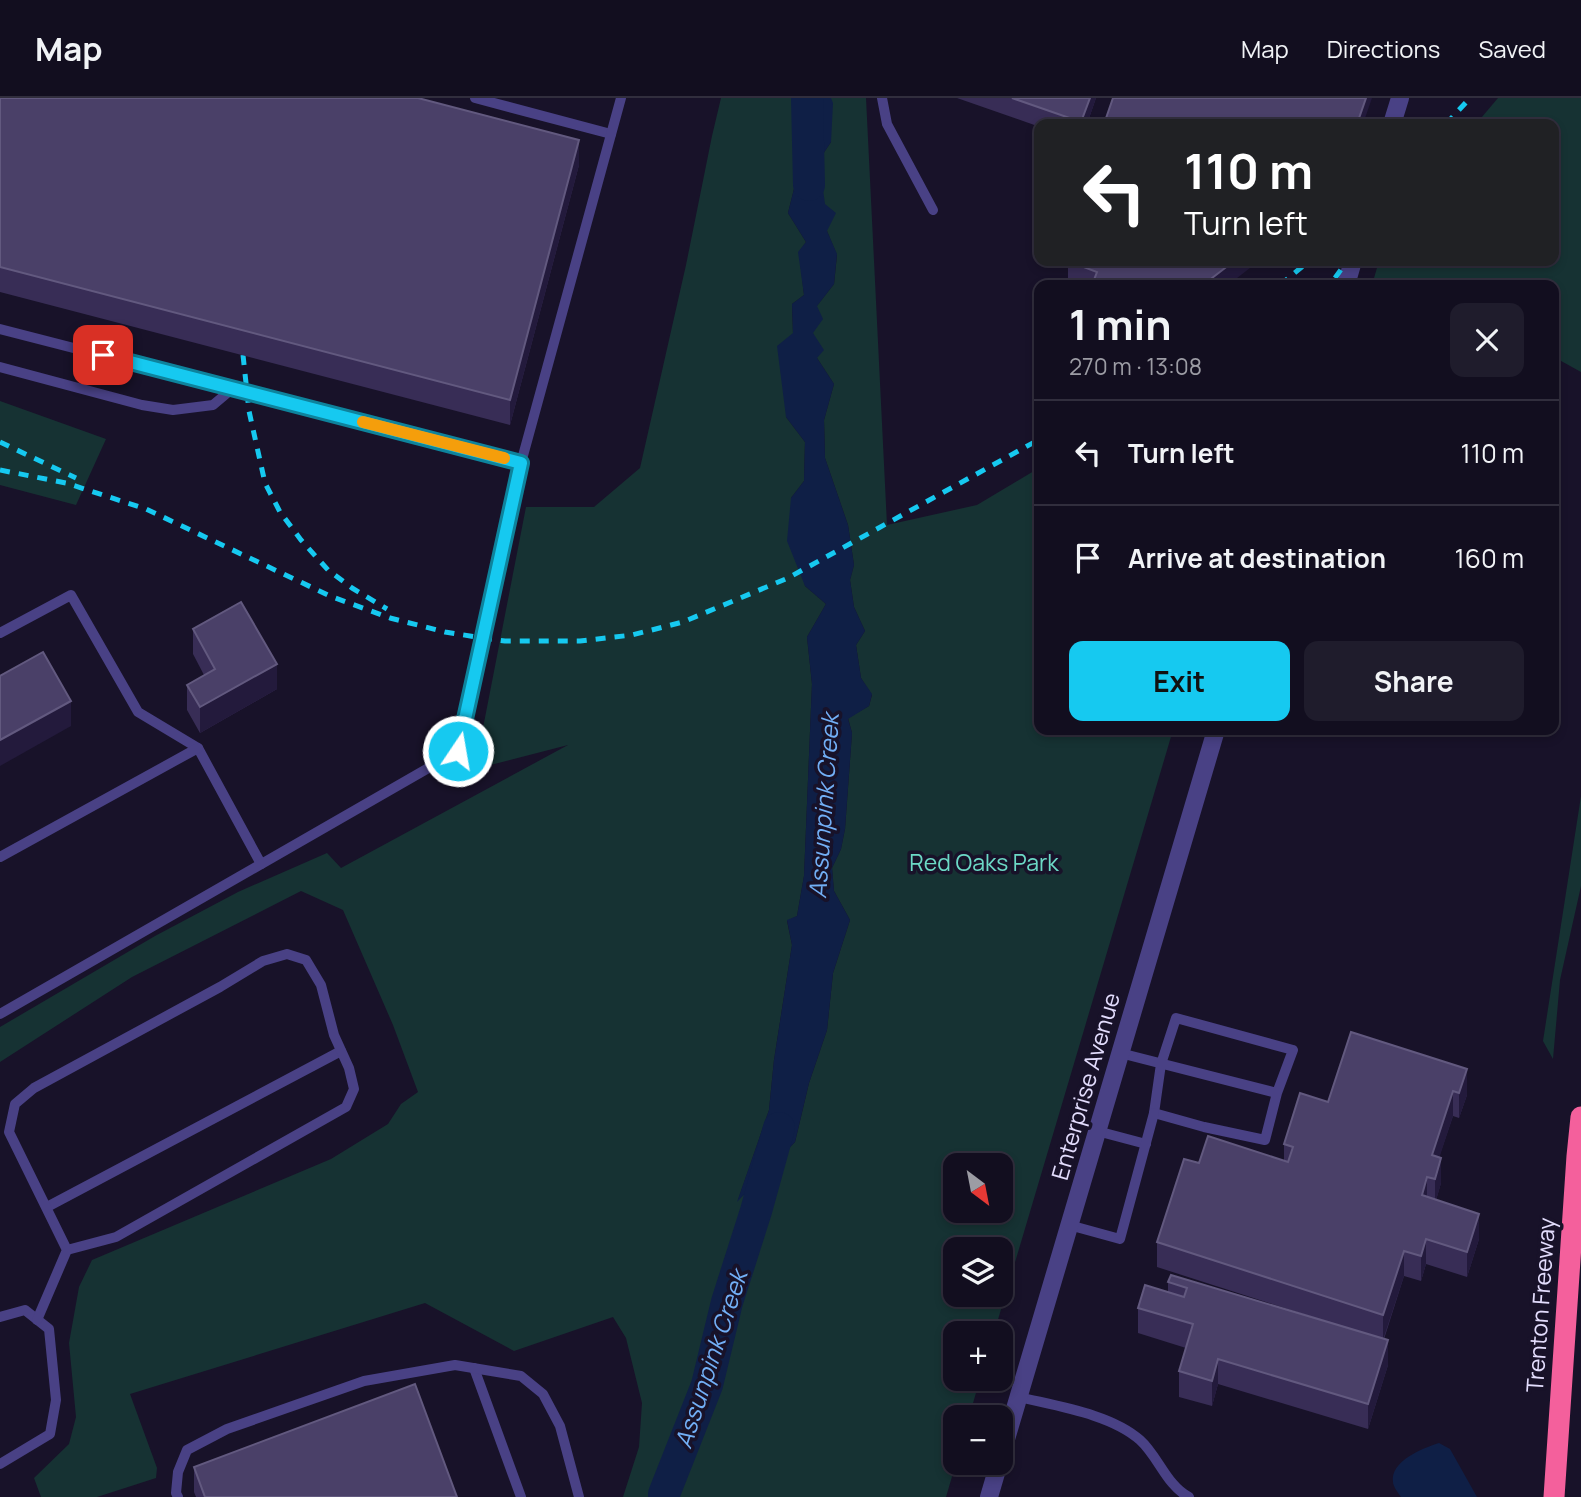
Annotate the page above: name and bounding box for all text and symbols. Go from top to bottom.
text: Map [35,26,103,71]
text: Map [1241,32,1289,65]
text: Directions [1327,32,1440,65]
text: Saved [1478,32,1546,65]
text: 110 m [1184,137,1313,204]
icon: left [1069,147,1160,238]
text: Turn left [1184,201,1308,245]
text: 1 min [1069,295,1172,353]
button: close [1450,303,1524,377]
pin [73,325,133,385]
icon: arrive [84,336,122,374]
text: 270 m · 13:08 [1069,350,1202,382]
icon: left [1069,434,1107,472]
text: Turn left [1128,435,1235,471]
text: 110 m [1461,435,1524,471]
icon: arrive [1069,539,1107,577]
text: Arrive at destination [1128,540,1386,576]
text: 160 m [1455,540,1524,576]
button: Exit [1069,641,1290,721]
button: Share [1304,641,1524,721]
water label: Assunpink Creek [800,709,846,900]
position arrow [421,714,495,788]
park label: Red Oaks Park [909,846,1059,878]
street label: Enterprise Avenue [1043,989,1127,1183]
north arrow [943,1153,1013,1223]
map controls [943,1153,1013,1475]
street label: Trenton Freeway [1518,1216,1562,1394]
button: layers [943,1237,1013,1307]
water label: Assunpink Creek [666,1263,755,1452]
button: + [943,1321,1013,1391]
button: − [943,1405,1013,1475]

